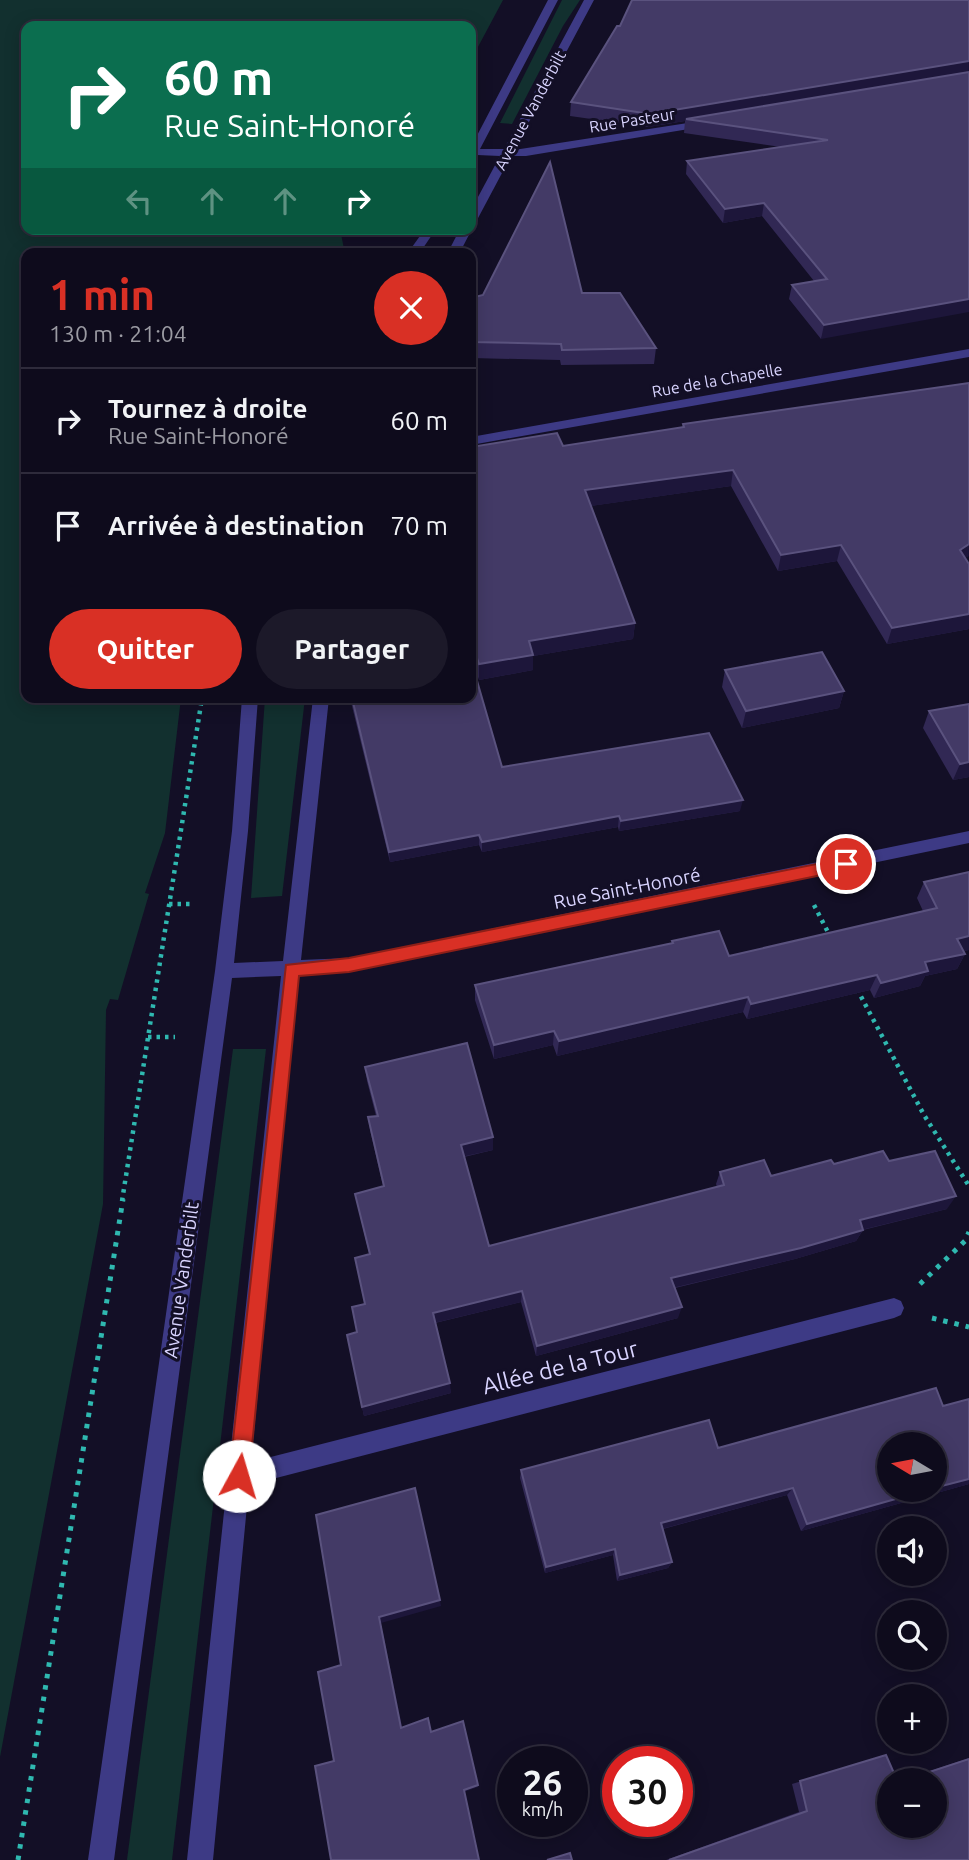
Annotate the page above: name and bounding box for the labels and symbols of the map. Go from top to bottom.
street label: Avenue Vanderbilt [491,47,569,173]
street label: Rue Pasteur [588,104,676,136]
street label: Rue de la Chapelle [650,360,784,400]
pin [816,834,876,894]
street label: Rue Saint-Honoré [552,863,702,913]
street label: Avenue Vanderbilt [159,1200,203,1360]
street label: Allée de la Tour [480,1336,641,1398]
north arrow [877,1432,947,1502]
position arrow [202,1439,276,1513]
speed limit sign: 30 [602,1746,693,1837]

